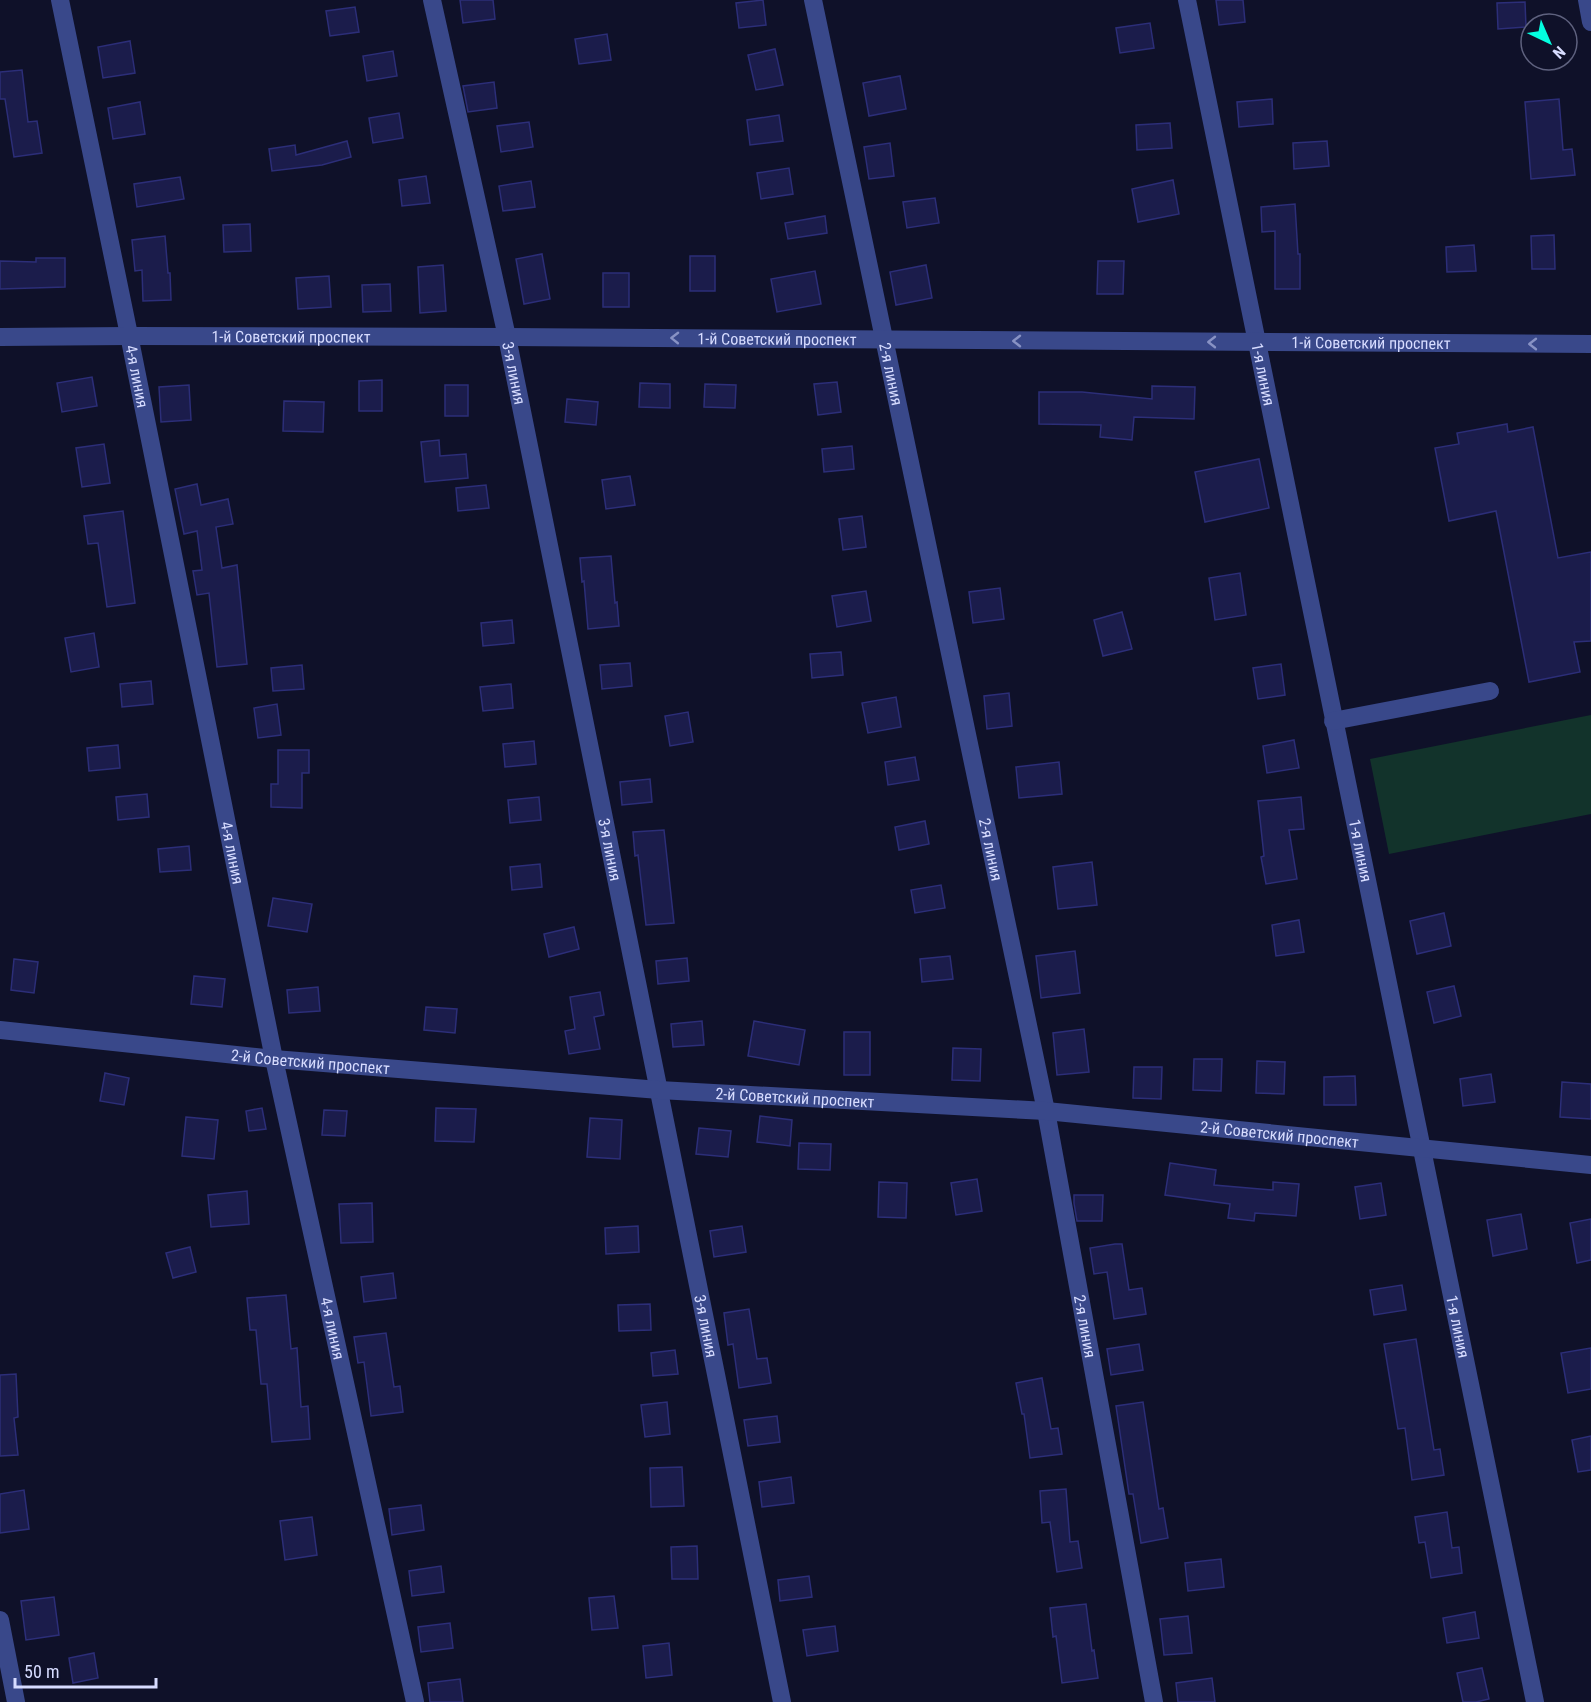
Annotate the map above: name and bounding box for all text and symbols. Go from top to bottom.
north arrow [1519,12,1579,72]
text: N [1549,42,1569,63]
street label: 1-й Советский проспект [211,327,371,347]
street label: 1-й Советский проспект [697,329,857,349]
one-way arrow [670,332,679,344]
street label: 1-й Советский проспект [1291,333,1451,353]
one-way arrow [1012,335,1021,347]
one-way arrow [1207,336,1216,348]
one-way arrow [1528,338,1537,350]
street label: 3-я линия [498,340,529,406]
street label: 2-я линия [875,341,907,407]
street label: 1-я линия [1247,341,1279,407]
street label: 4-я линия [121,343,152,409]
street label: 3-я линия [594,817,625,883]
street label: 2-я линия [975,817,1006,883]
street label: 1-я линия [1345,817,1376,884]
street label: 4-я линия [217,820,248,886]
street label: 2-й Советский проспект [230,1046,391,1078]
street label: 2-й Советский проспект [715,1084,875,1112]
street label: 2-й Советский проспект [1199,1117,1360,1152]
street label: 3-я линия [690,1293,721,1359]
street label: 2-я линия [1070,1293,1100,1359]
street label: 1-я линия [1442,1294,1473,1360]
street label: 4-я линия [316,1295,349,1361]
scale bar [15,1651,156,1689]
text: 50 m [24,1661,59,1682]

